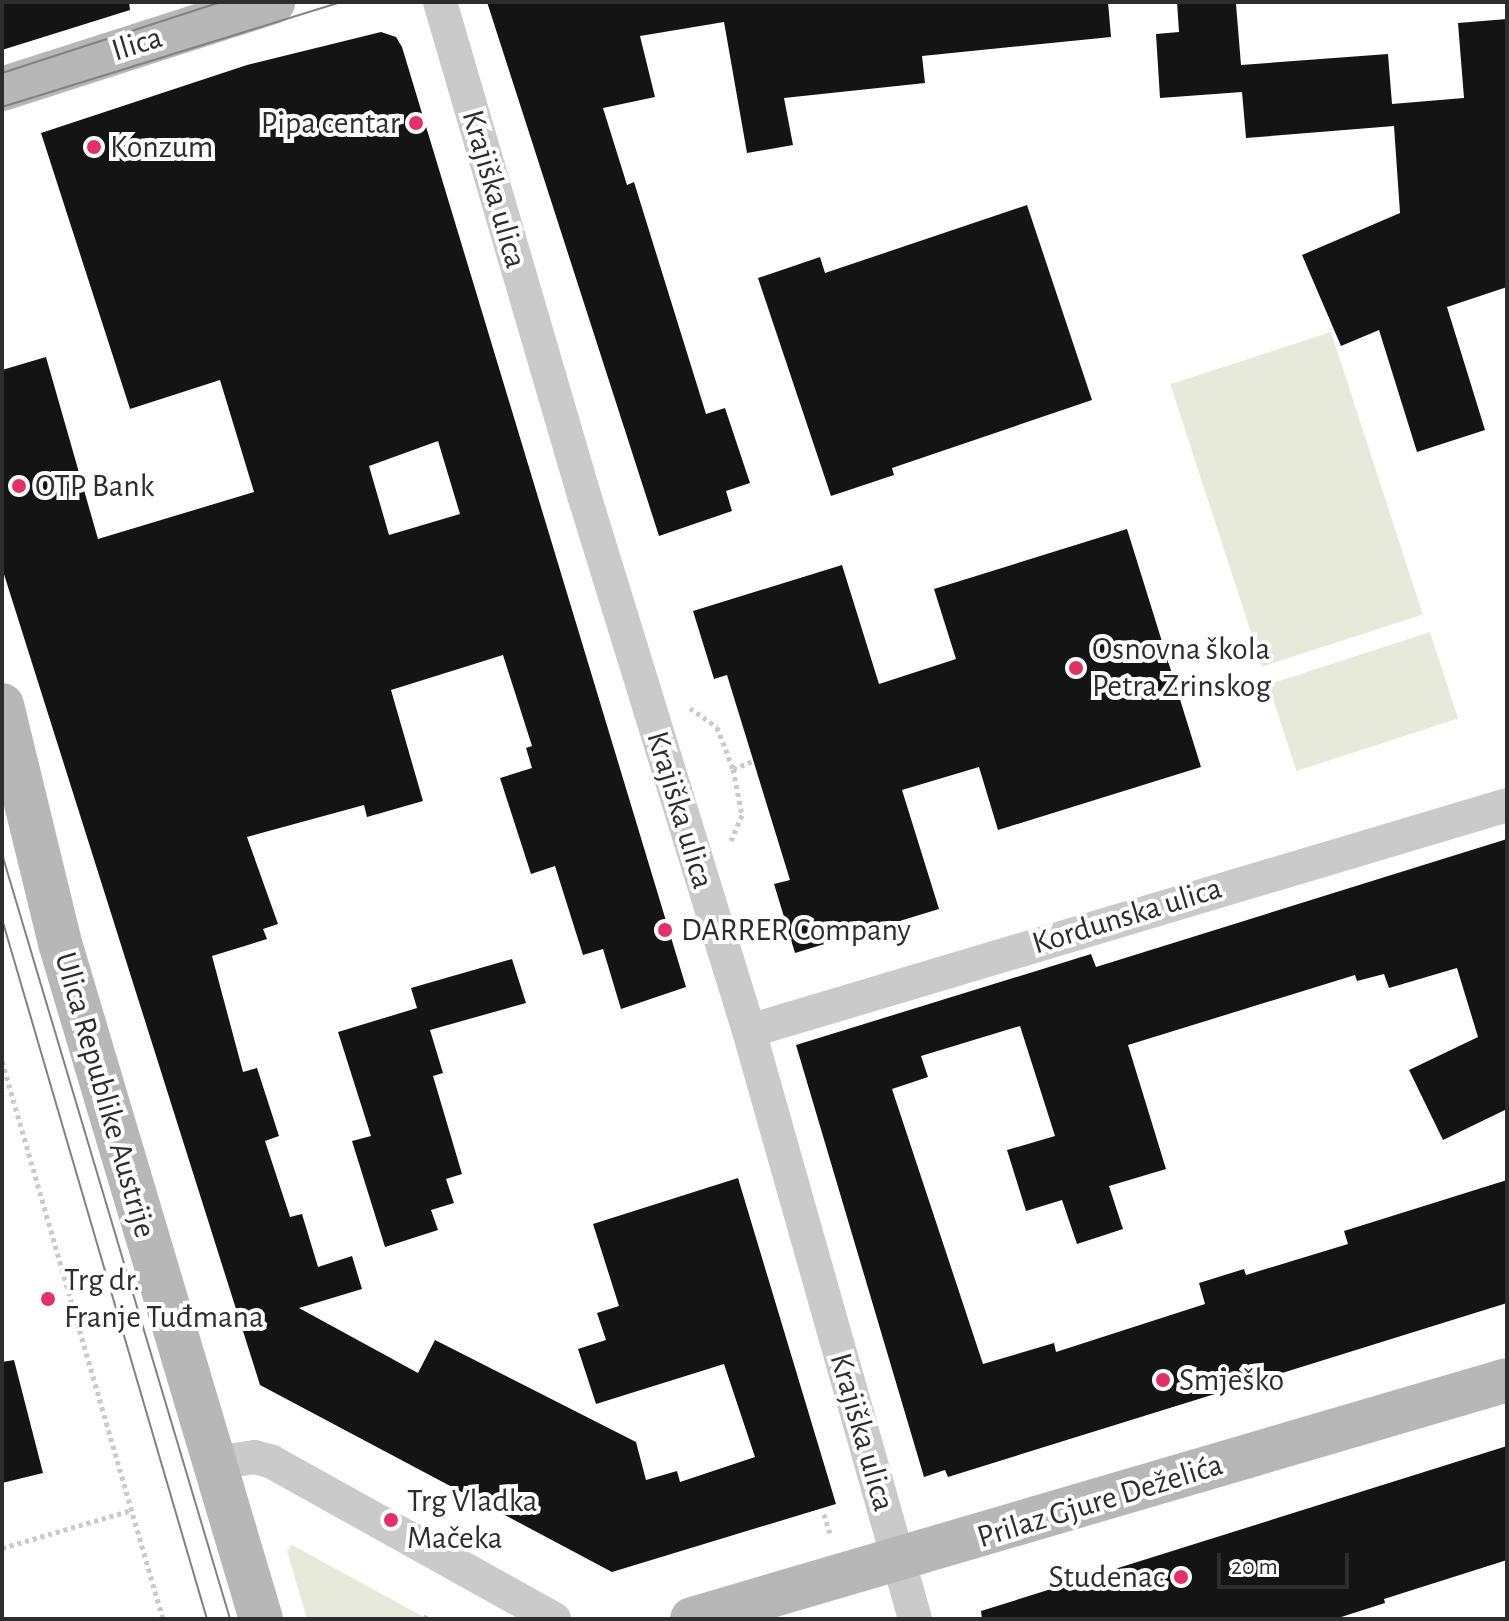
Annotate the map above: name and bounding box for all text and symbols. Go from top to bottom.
street label: Ilica [107,18,167,70]
place label: Pipa centar [261,104,400,142]
street label: Krajiška ulica [453,105,535,273]
marker: Pipa centar [407,114,425,132]
place label: Konzum [110,128,213,166]
marker: Konzum [85,138,103,156]
place label: OTP Bank [35,467,154,505]
marker: OTP Bank [10,477,28,495]
place label: Osnovna škola Petra Zrinskog [1092,631,1271,706]
marker: Osnovna škola Petra Zrinskog [1067,659,1085,677]
street label: Krajiška ulica [638,727,722,893]
street label: Kordunska ulica [1028,869,1226,963]
place label: DARRER Company [681,911,911,949]
marker: DARRER Company [656,921,674,939]
street label: Ulica Republike Austrije [46,948,164,1242]
place label: Trg dr. Franje Tuđmana [64,1262,264,1337]
marker: Trg dr. Franje Tuđmana [39,1290,57,1308]
street label: Krajiška ulica [821,1348,903,1516]
place label: Smješko [1179,1361,1284,1399]
marker: Smješko [1154,1371,1172,1389]
street label: Prilaz Gjure Deželića [973,1445,1227,1557]
place label: Trg Vladka Mačeka [407,1483,538,1558]
marker: Trg Vladka Mačeka [382,1511,400,1529]
scale bar [1221,1537,1353,1587]
text: 20 m [1231,1555,1278,1579]
place label: Studenac [1048,1558,1165,1596]
marker: Studenac [1172,1568,1190,1586]

